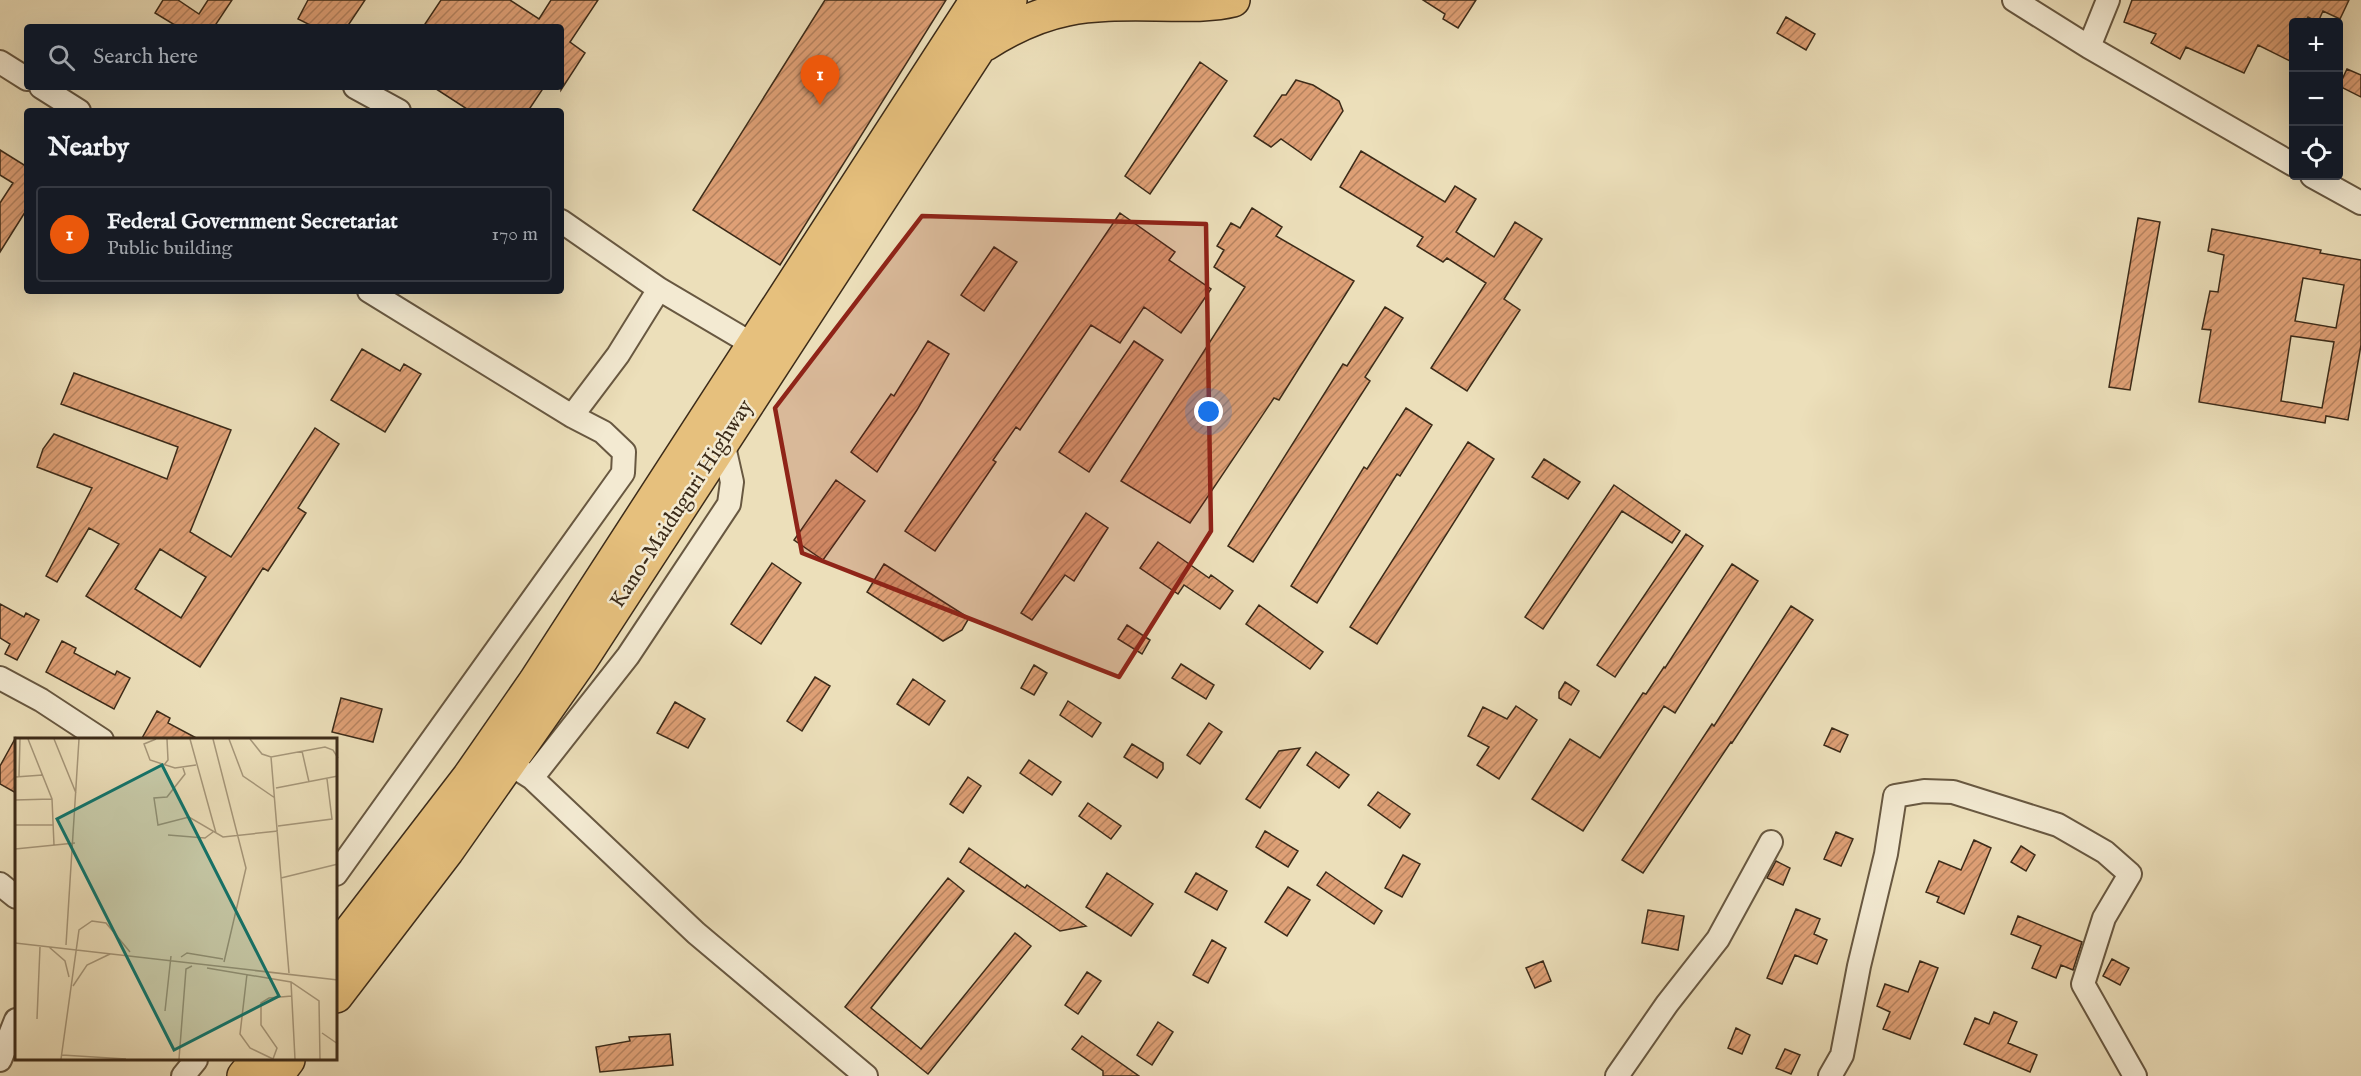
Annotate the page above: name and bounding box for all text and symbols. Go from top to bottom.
map controls [2289,18,2343,180]
button: + [2289,18,2343,72]
search box [24,24,564,90]
icon: search [45,41,78,74]
text: Search here [93,43,198,71]
pin: 1 [800,56,840,105]
button: − [2289,72,2343,126]
button: locate [2289,126,2343,180]
text: Nearby [48,131,129,164]
text: Federal Government Secretariat [107,208,398,236]
text: 1 [66,222,73,247]
text: 170 m [492,222,538,247]
text: Public building [107,236,232,261]
street label: Kano-Maiduguri Highway [604,394,760,614]
your location [1194,397,1223,426]
inset map [15,738,338,1061]

